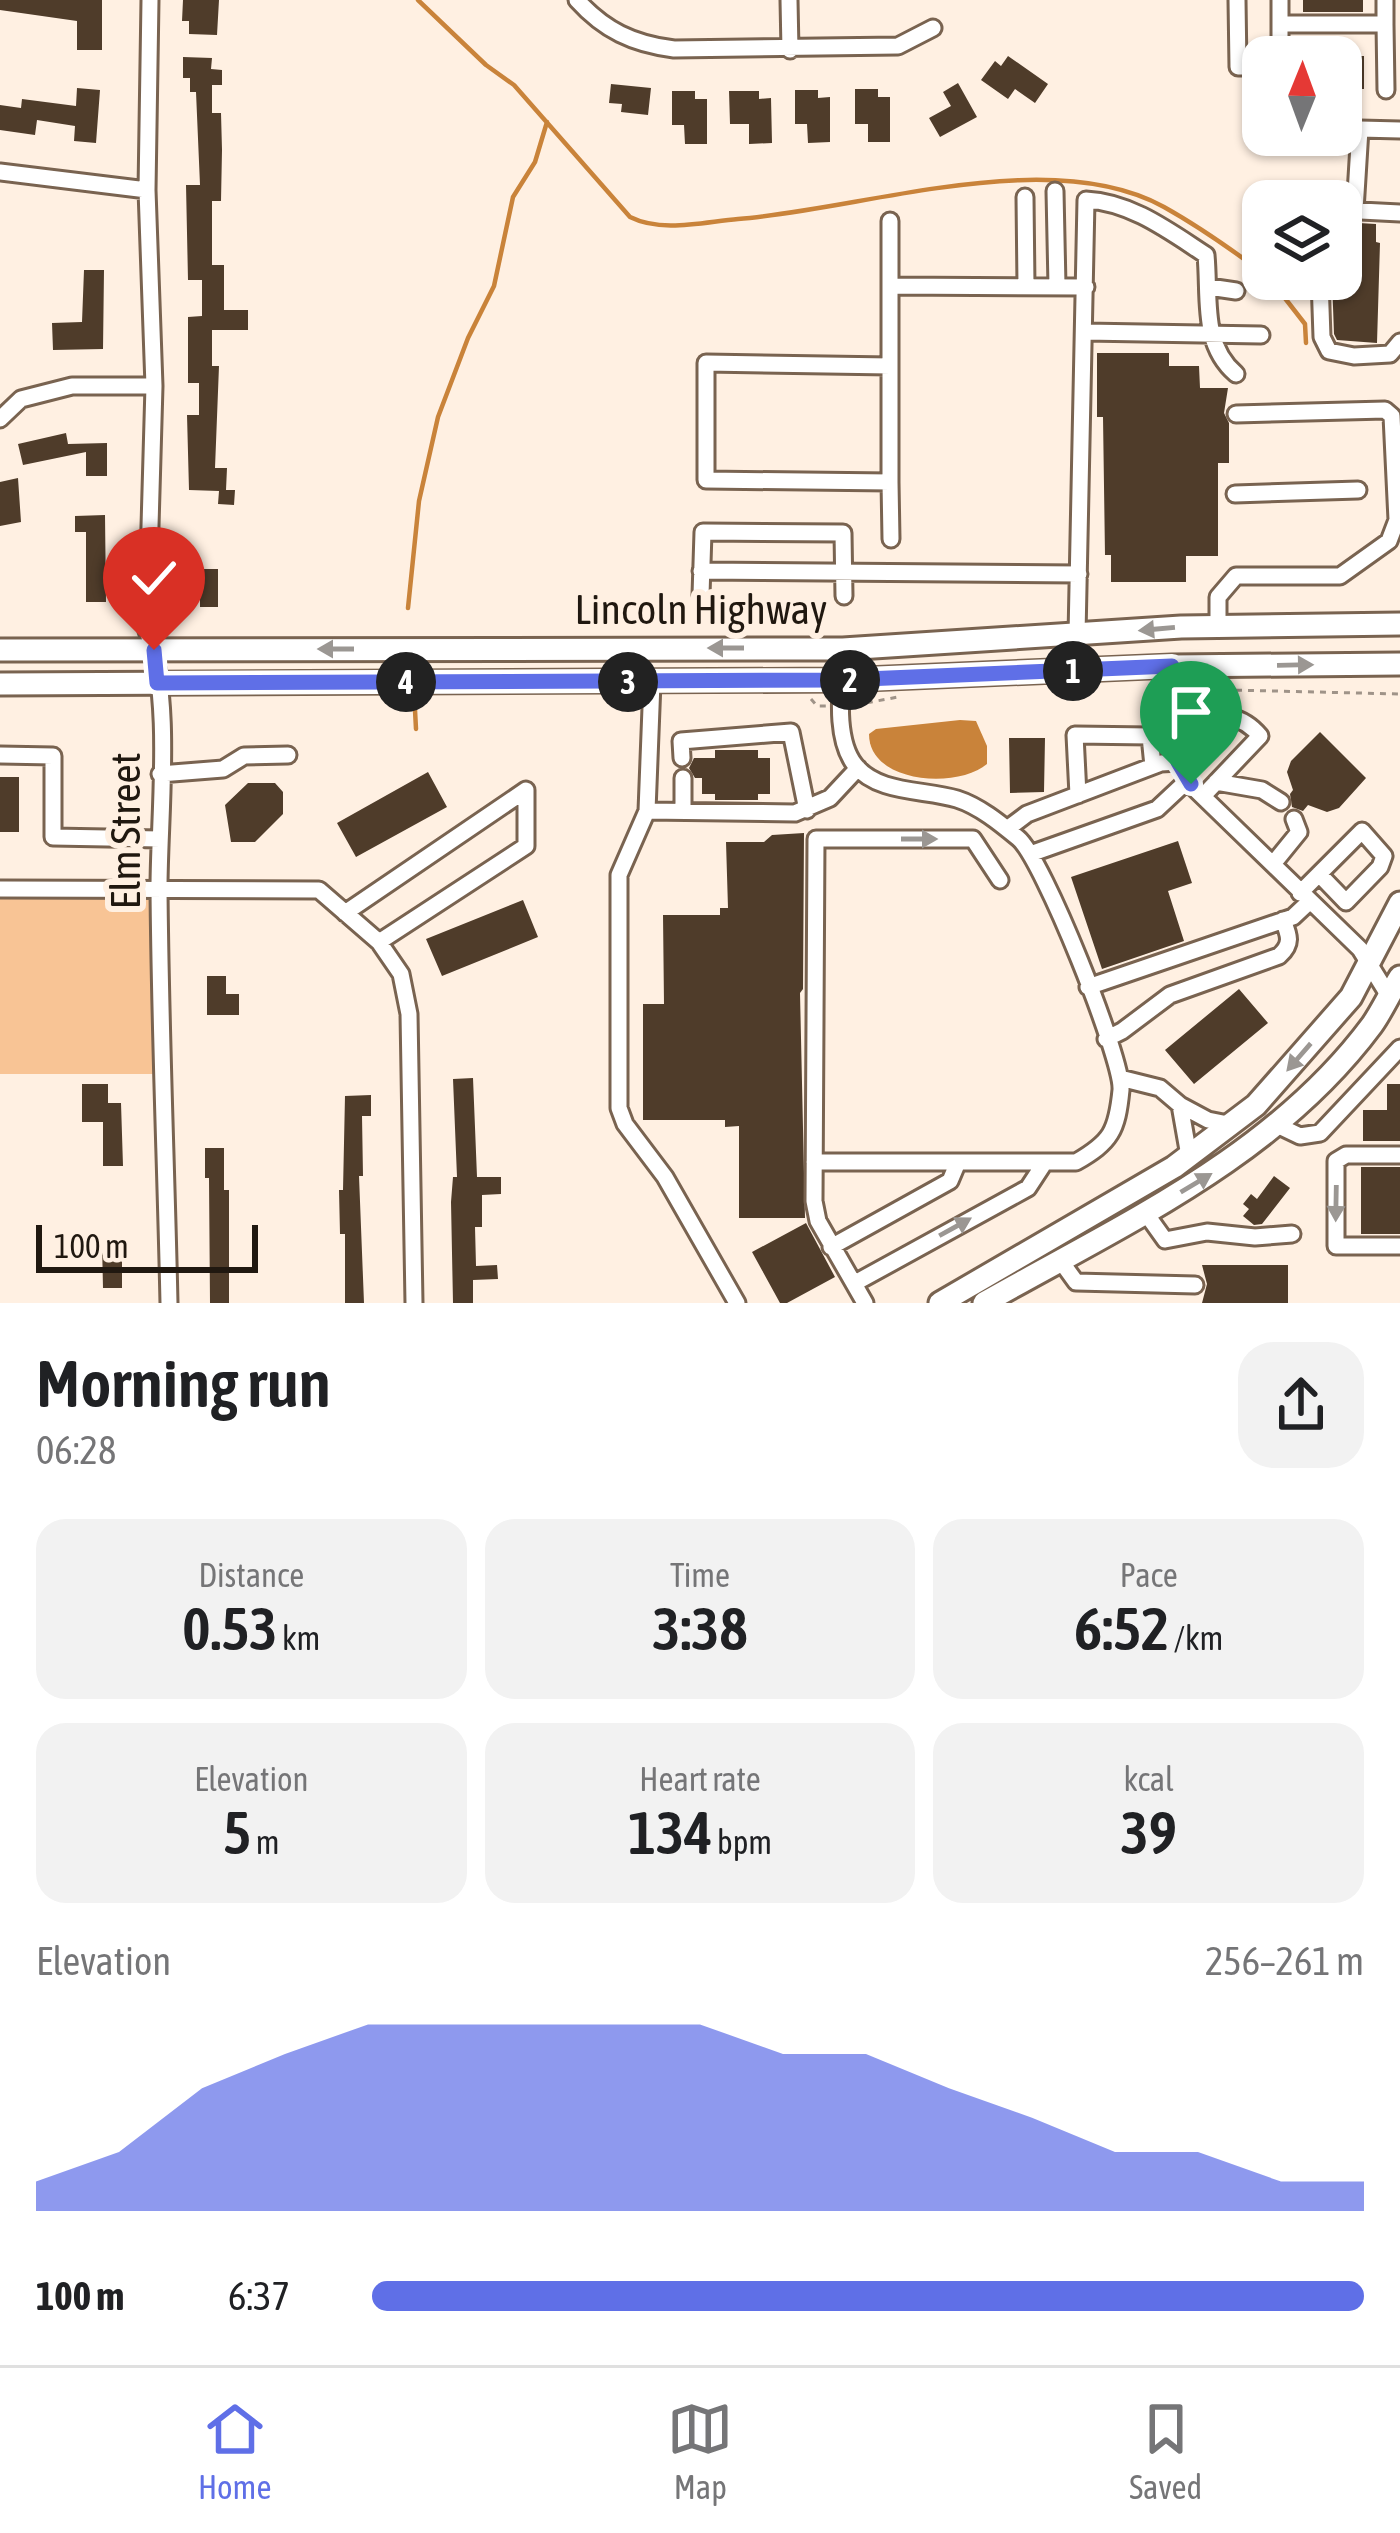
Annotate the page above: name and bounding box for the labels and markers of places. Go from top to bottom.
pin [103,527,205,650]
pin: 1 [1043,641,1103,701]
pin: 2 [820,650,880,710]
pin: 4 [376,652,436,712]
pin: 3 [598,652,658,712]
pin [1140,661,1242,784]

